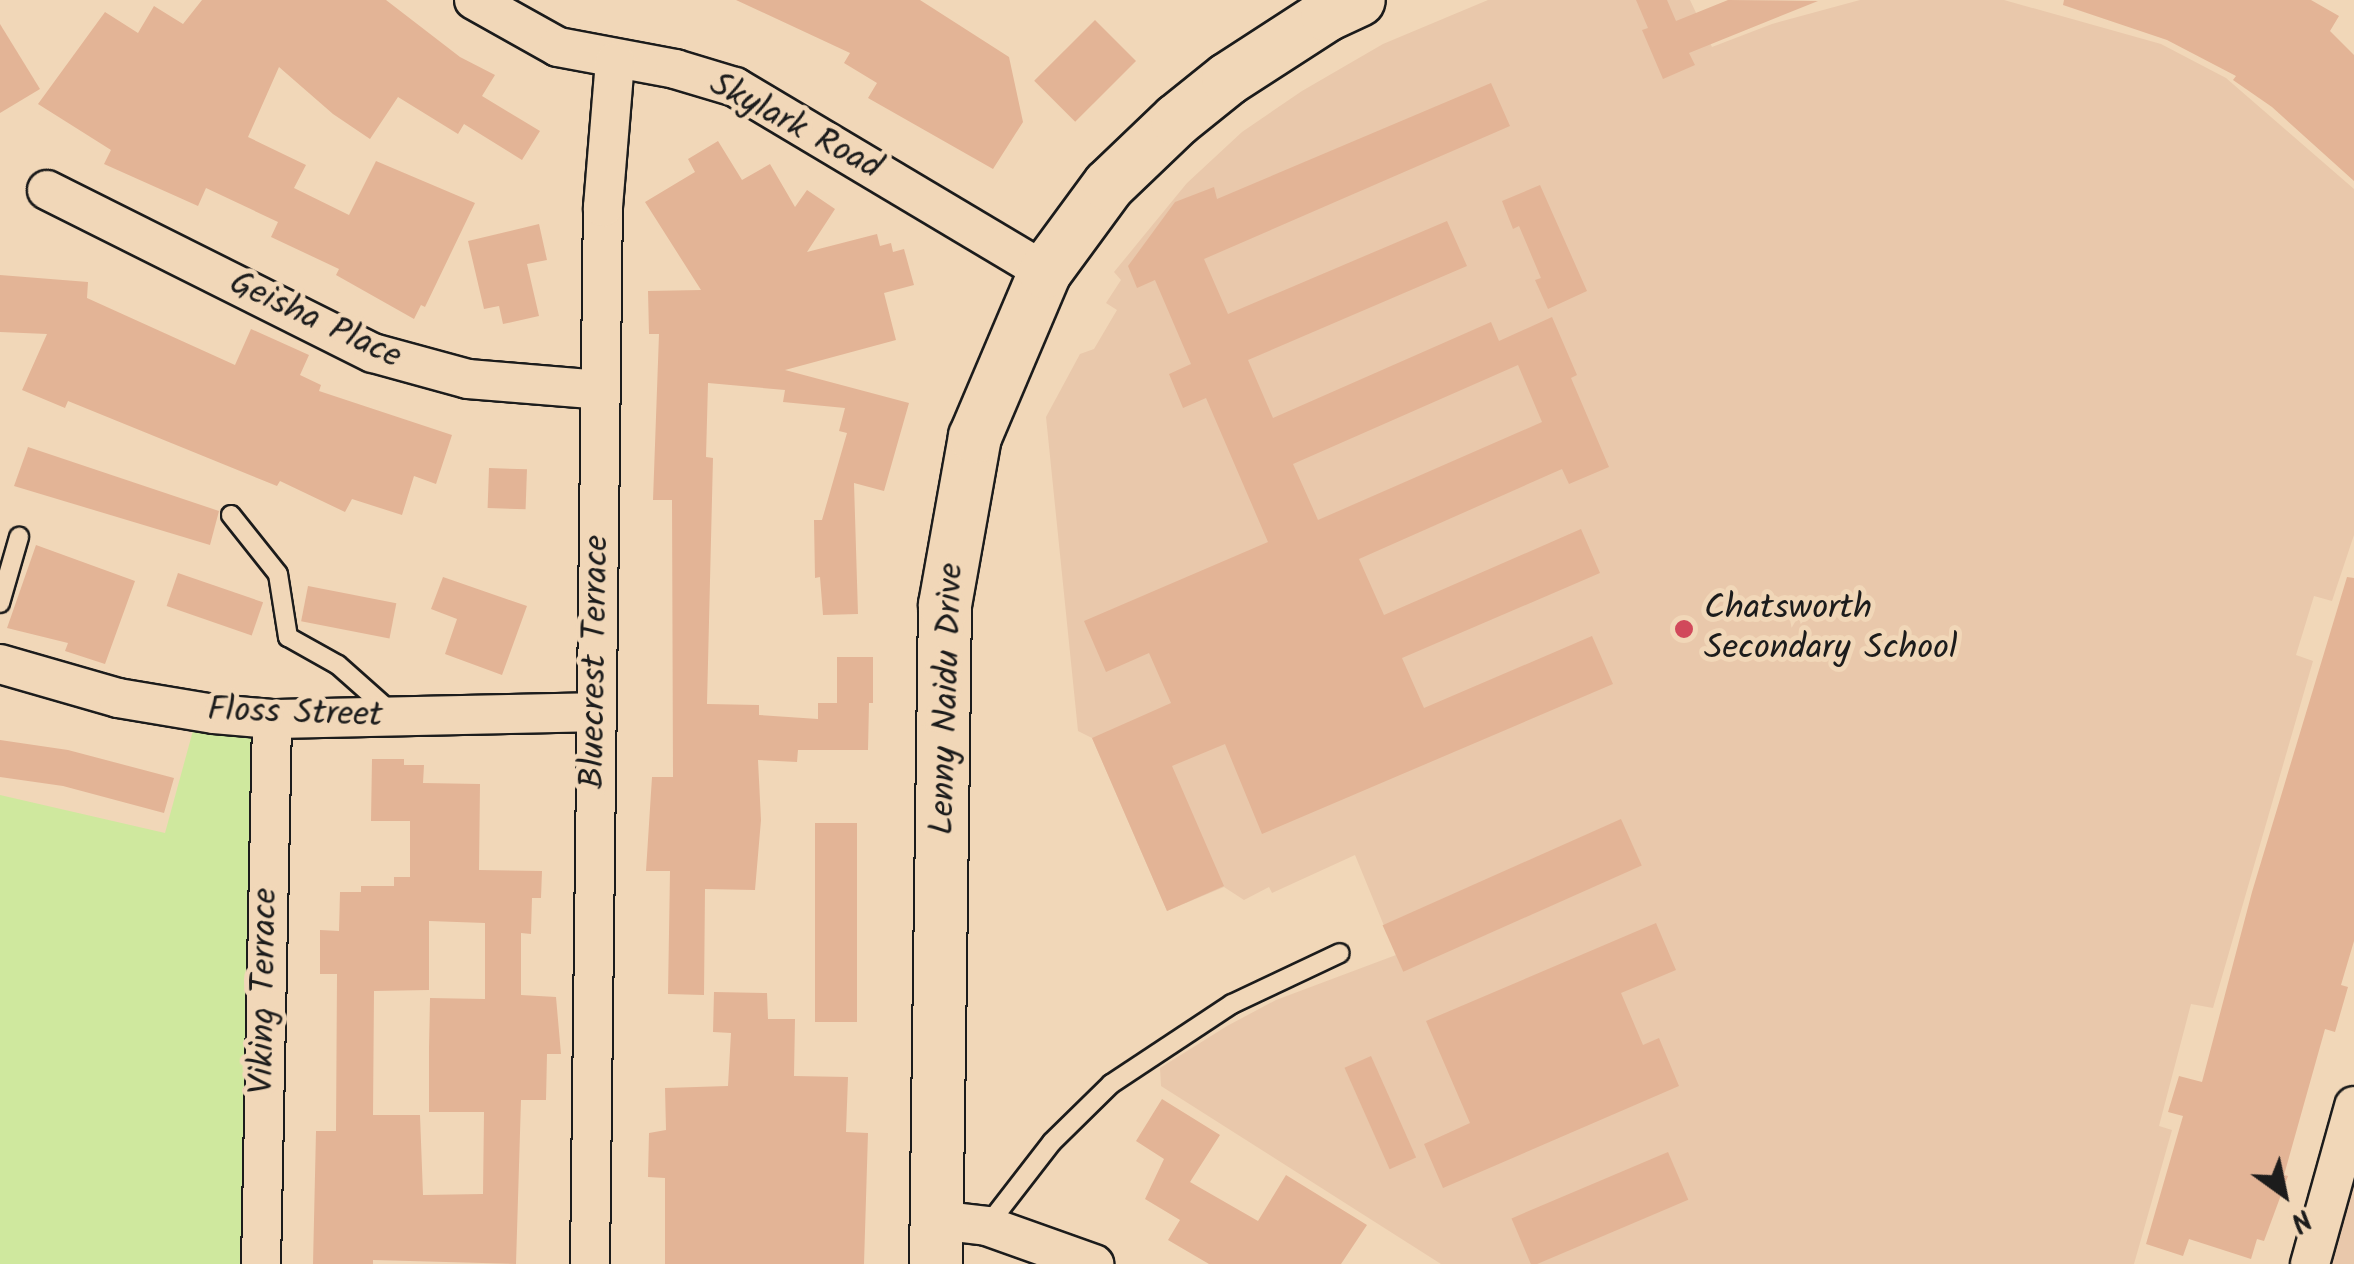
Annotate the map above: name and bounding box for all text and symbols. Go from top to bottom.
street label: Skylark Road [702,64,888,190]
street label: Geisha Place [222,263,408,379]
street label: Bluecrest Terrace [573,535,619,789]
street label: Lenny Naidu Drive [922,562,974,836]
place label: Chatsworth Secondary School [1704,588,1958,670]
marker: Chatsworth Secondary School [1673,618,1695,640]
street label: Floss Street [207,690,383,738]
street label: Viking Terrace [242,887,288,1095]
north arrow [2234,1144,2334,1244]
text: N [2281,1196,2320,1243]

